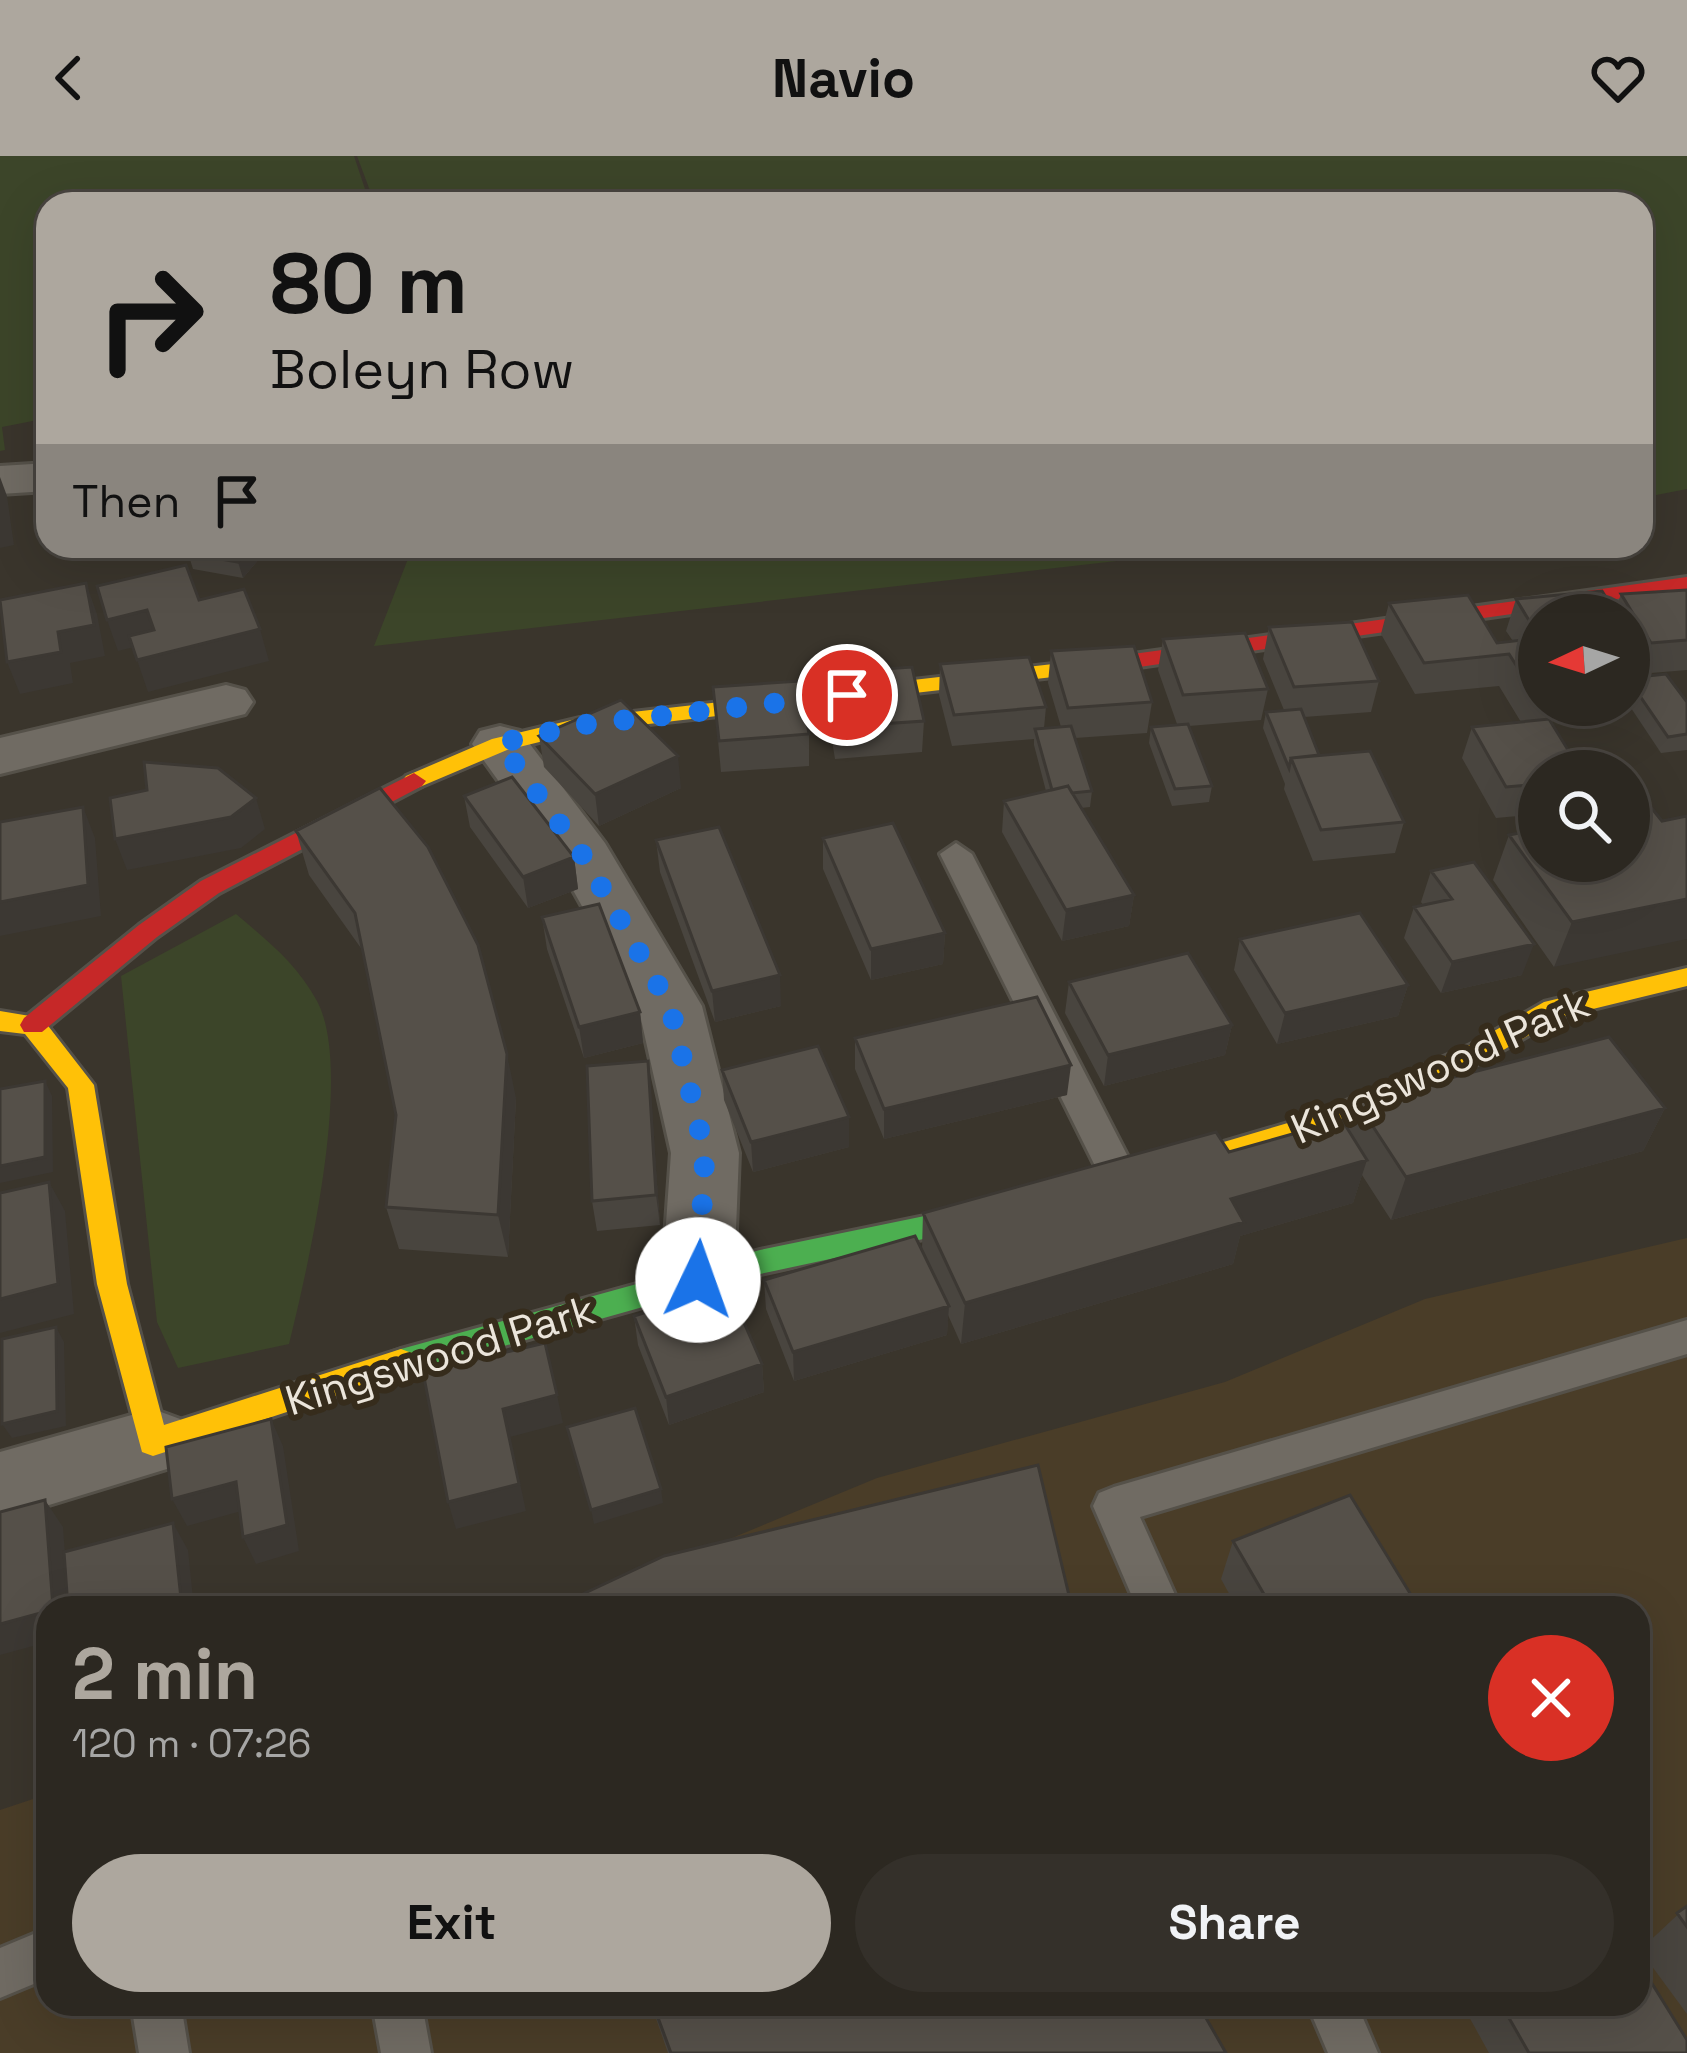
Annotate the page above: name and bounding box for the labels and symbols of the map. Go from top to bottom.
north arrow [1518,594,1650,726]
pin [796,644,898,746]
street label: Kingswood Park [1283,977,1597,1155]
position arrow [635,1217,761,1343]
street label: Kingswood Park [279,1283,601,1427]

